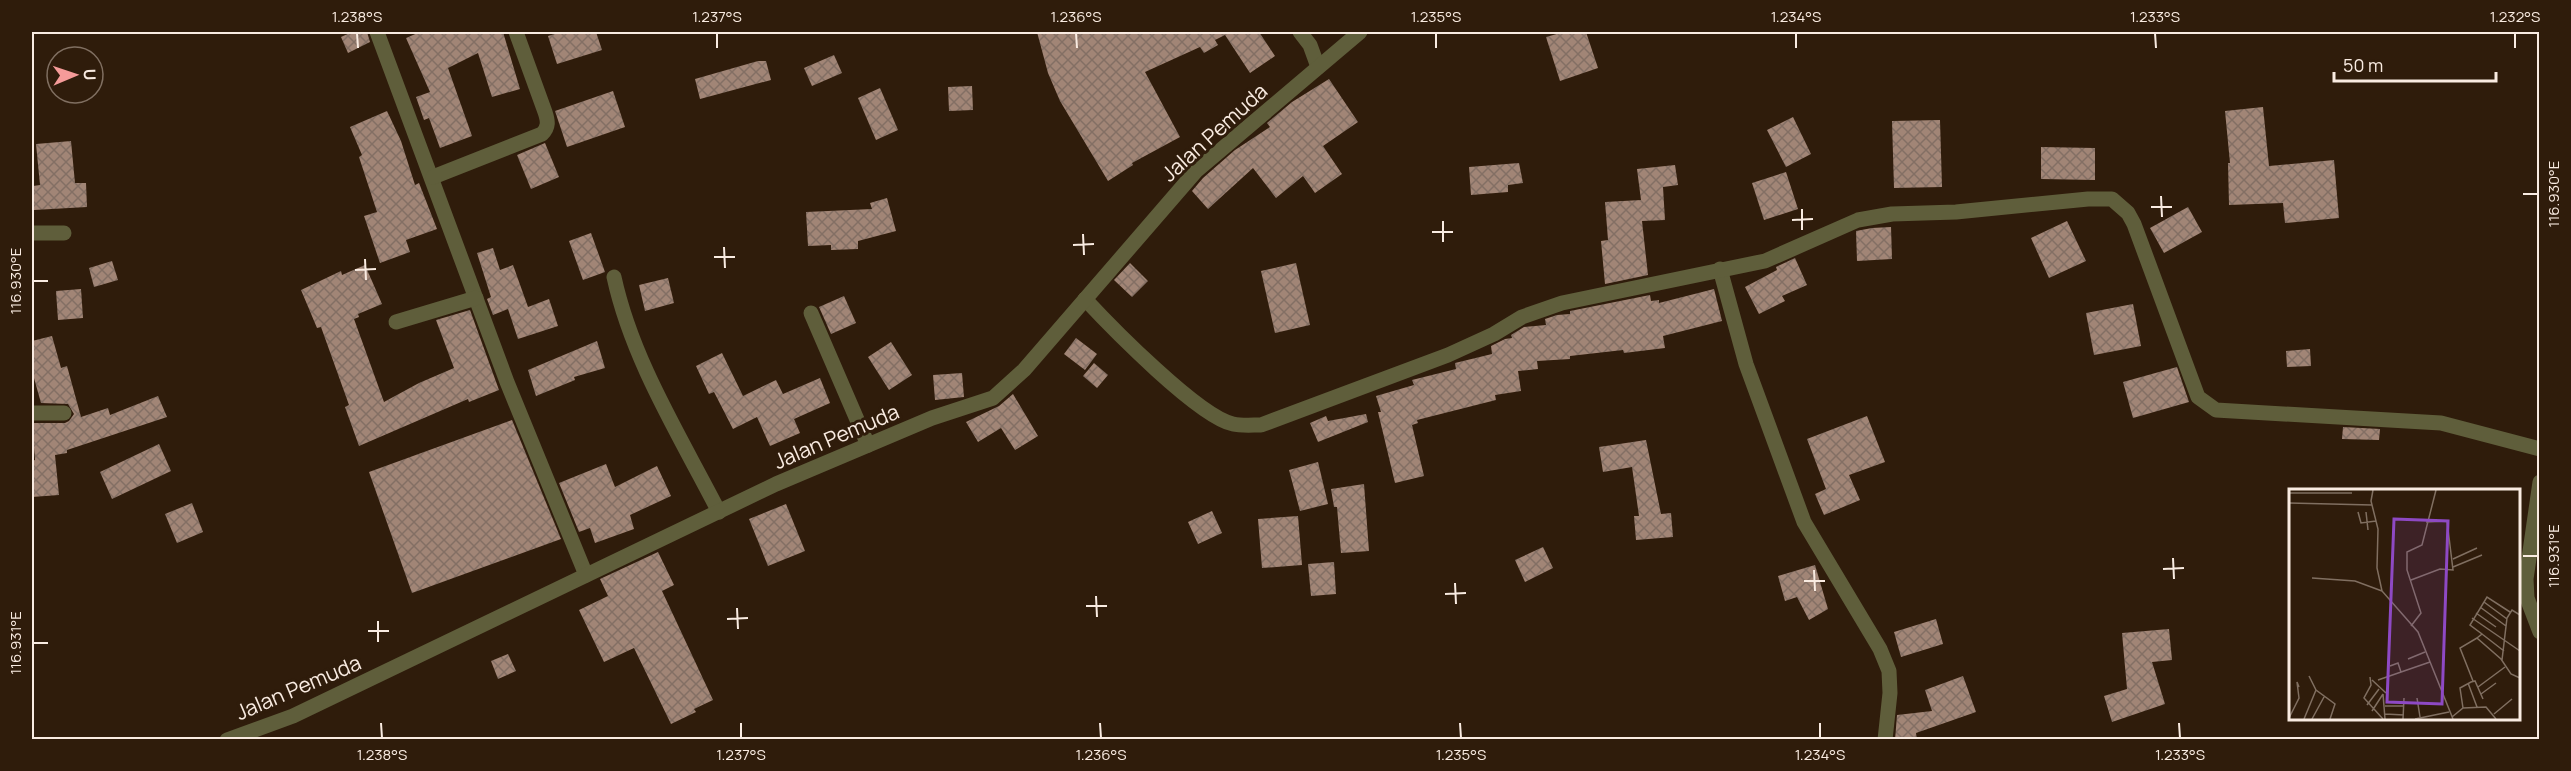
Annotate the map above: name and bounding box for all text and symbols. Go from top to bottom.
text: 1.238°S [332,6,382,27]
text: 1.237°S [692,6,742,27]
text: 1.236°S [1050,6,1102,27]
text: 1.235°S [1411,6,1461,27]
text: 1.234°S [1771,6,1821,27]
text: 1.233°S [2130,6,2180,27]
text: 1.232°S [2490,6,2540,27]
north arrow [45,45,105,105]
scale bar [2334,45,2496,83]
text: 50 m [2343,53,2383,77]
text: U [79,68,101,81]
street label: Jalan Pemuda [1155,77,1273,187]
text: 116.930°E [2543,161,2564,227]
text: 116.930°E [5,248,26,314]
street label: Jalan Pemuda [769,397,903,475]
inset map [2289,489,2520,720]
text: 116.931°E [2543,524,2564,588]
text: 116.931°E [5,611,26,675]
street label: Jalan Pemuda [231,648,365,726]
text: 1.238°S [357,744,407,765]
text: 1.237°S [716,744,766,765]
text: 1.236°S [1075,744,1127,765]
text: 1.235°S [1436,744,1486,765]
text: 1.234°S [1795,744,1845,765]
text: 1.233°S [2155,744,2205,765]

